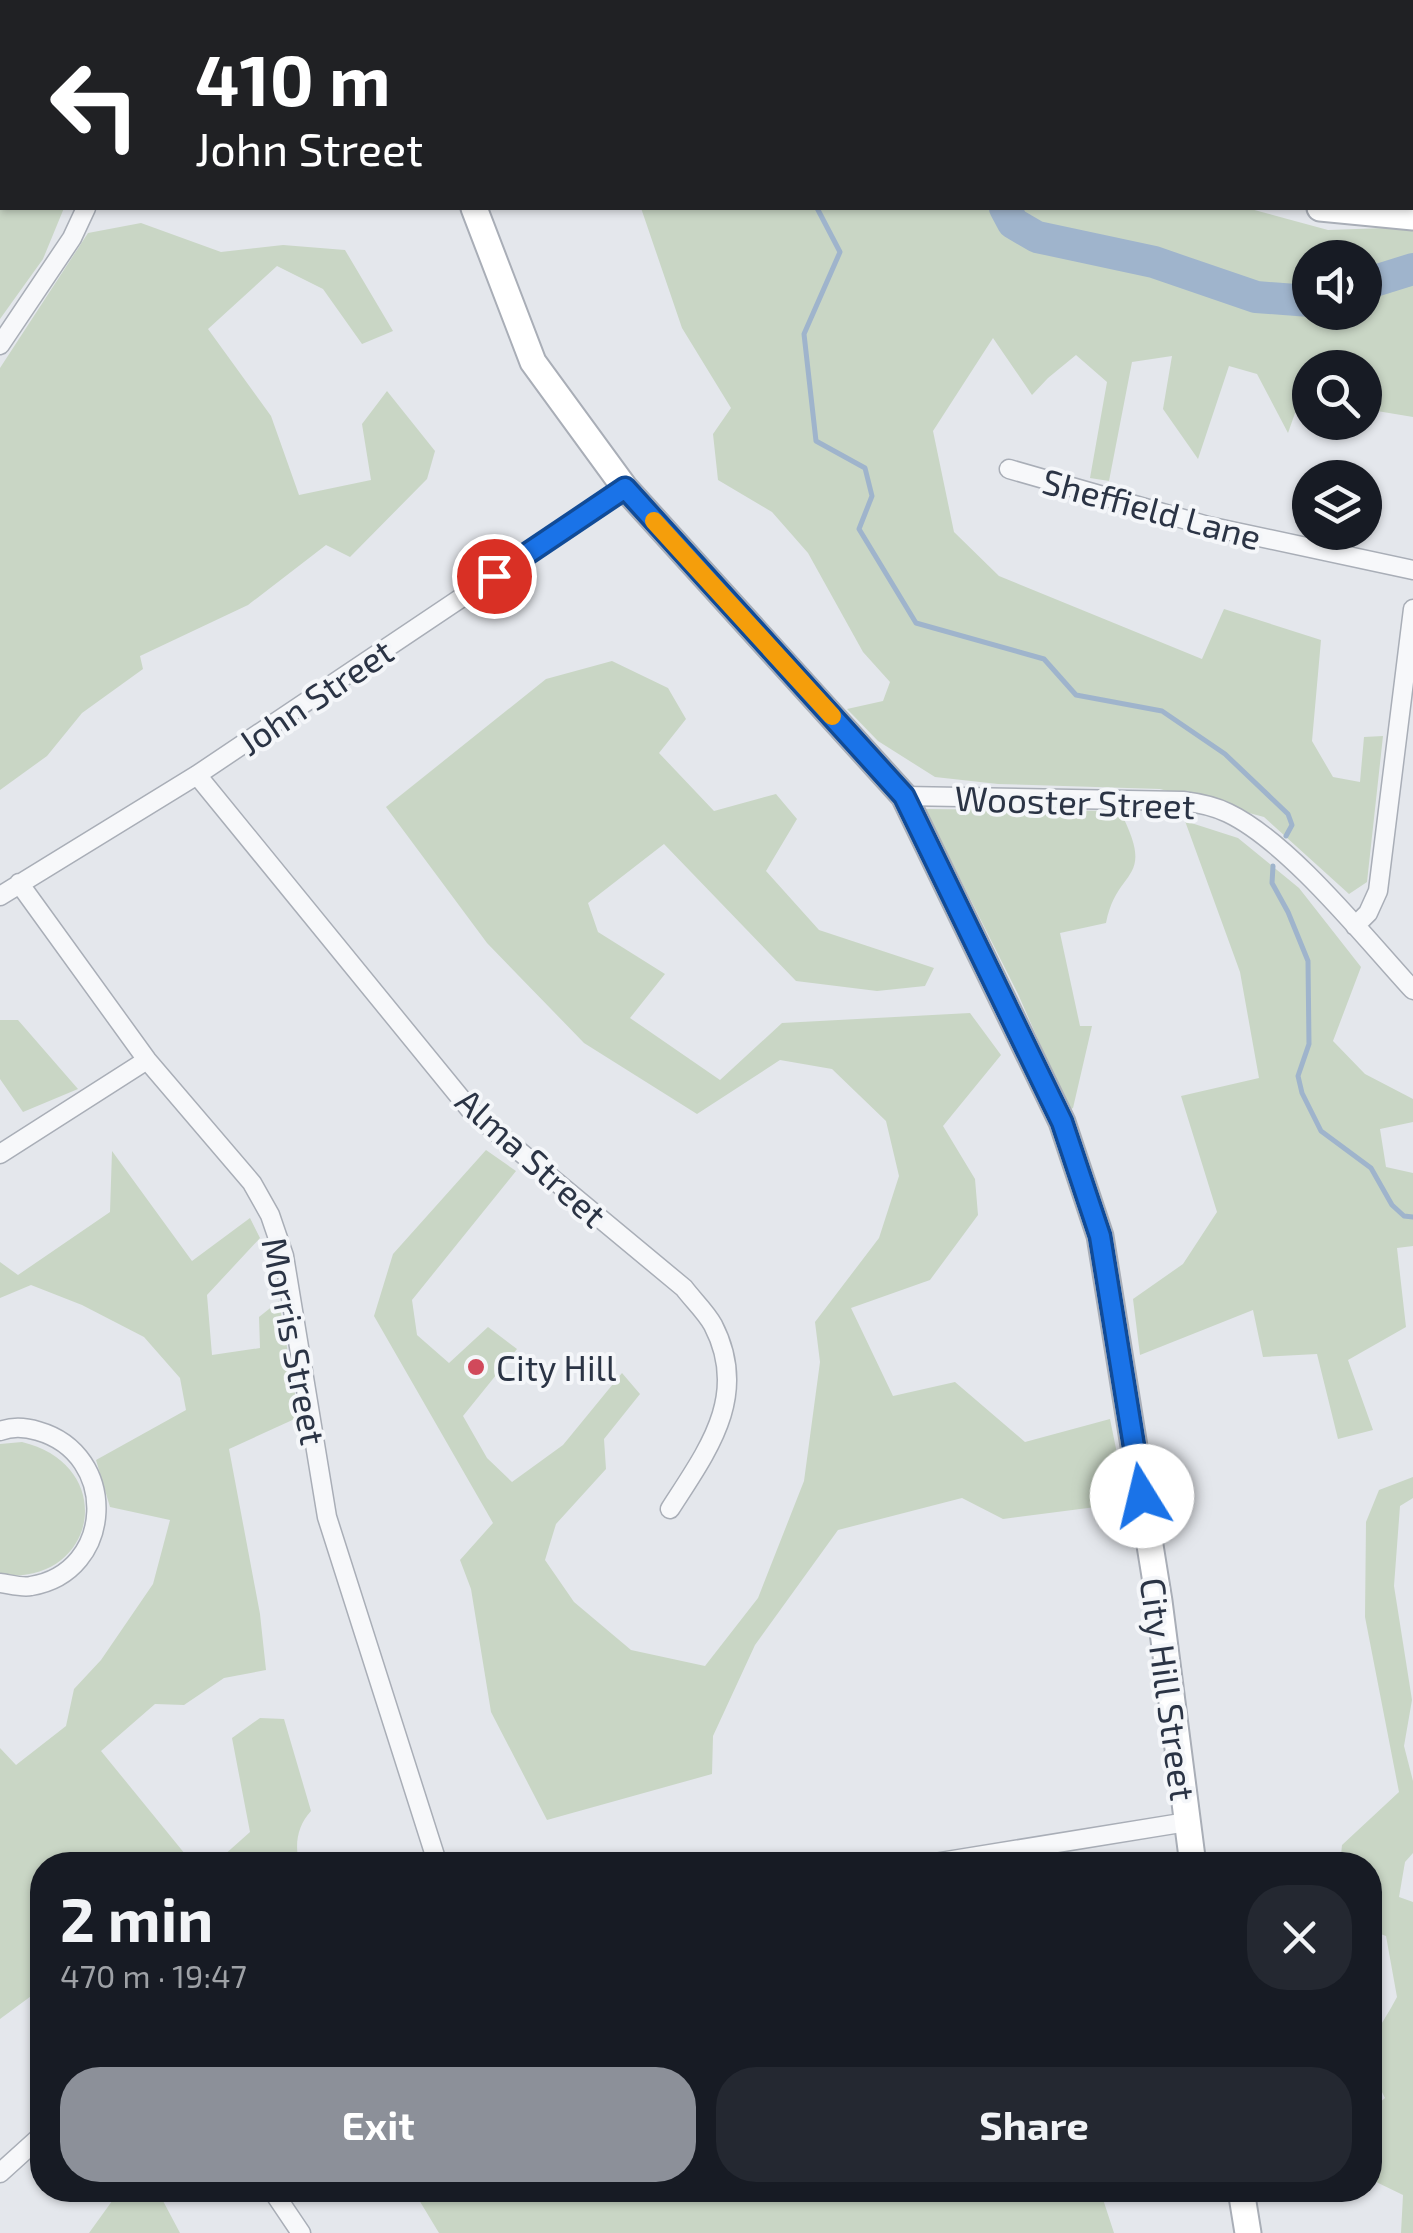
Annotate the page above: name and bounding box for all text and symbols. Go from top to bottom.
text: 410 m [195,36,391,120]
icon: left [30,40,160,170]
text: John Street [195,121,423,175]
map controls [1292,240,1382,550]
button: sound [1292,240,1382,330]
button: search [1292,350,1382,440]
street label: Sheffield Lane [1038,459,1266,557]
button: layers [1292,460,1382,550]
pin [452,534,537,619]
icon: arrive [467,549,522,604]
street label: John Street [230,629,400,763]
street label: Wooster Street [954,776,1196,826]
street label: Alma Street [448,1079,616,1235]
street label: Morris Street [254,1234,336,1448]
place label: City Hill [496,1346,617,1388]
marker: City Hill [465,1356,487,1378]
position arrow [1090,1444,1194,1548]
street label: City Hill Street [1133,1575,1205,1803]
text: 2 min [60,1882,213,1954]
button: close [1247,1885,1352,1990]
text: 470 m · 19:47 [60,1956,247,1994]
button: Exit [60,2067,696,2182]
button: Share [716,2067,1352,2182]

